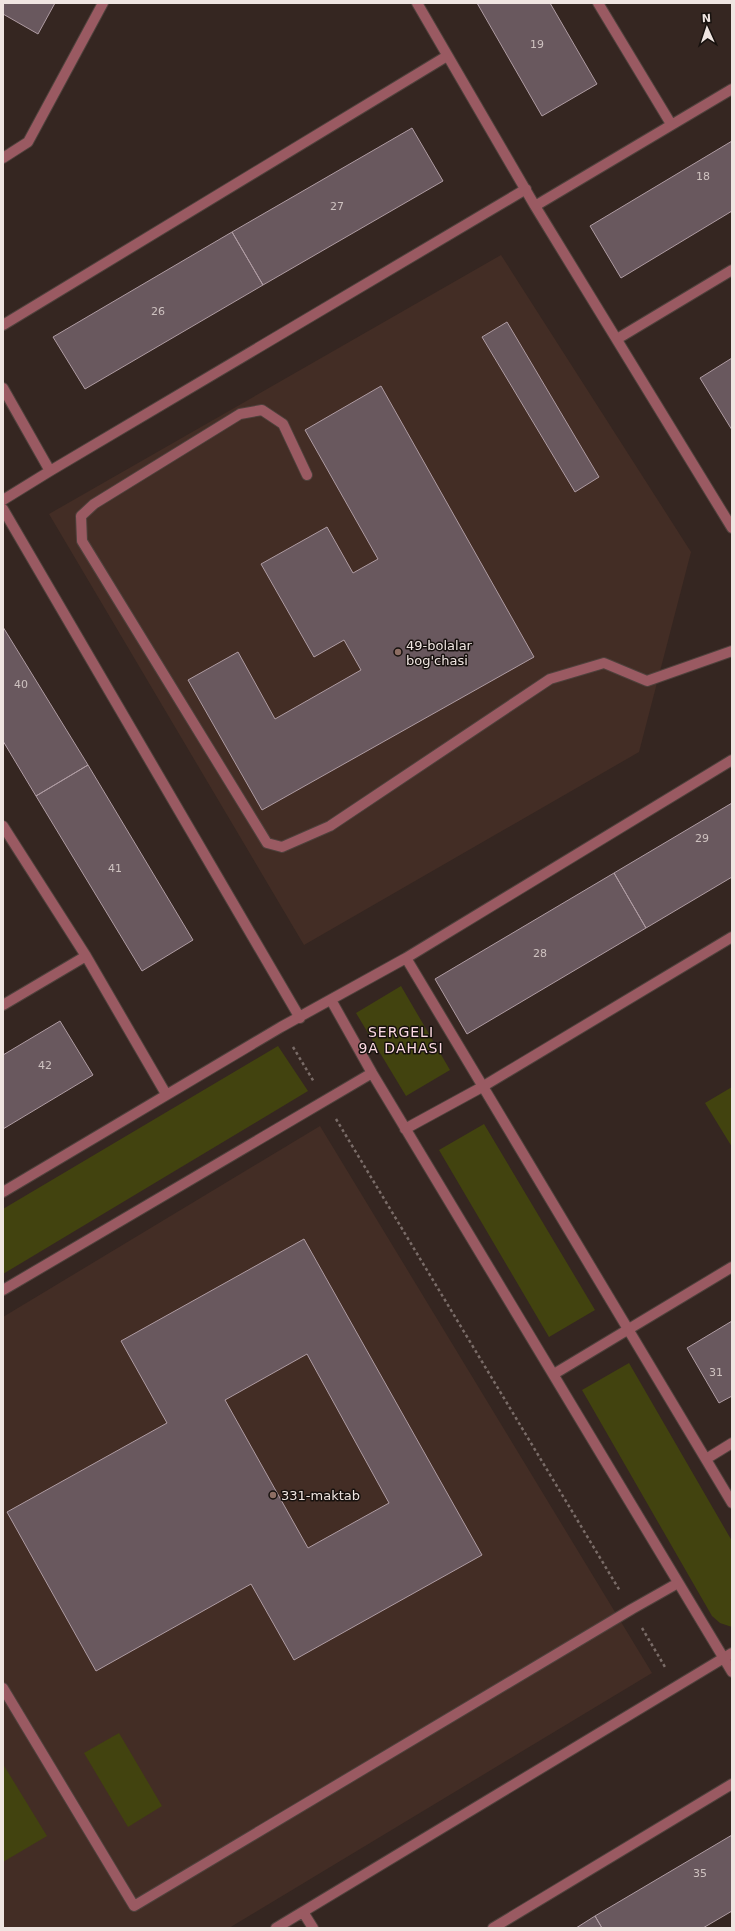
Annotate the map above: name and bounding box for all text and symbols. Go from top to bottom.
north arrow [687,8,727,48]
text: N [702,12,711,25]
house number: 19 [530,38,544,51]
house number: 18 [696,170,710,183]
house number: 27 [330,200,344,213]
house number: 26 [151,305,165,318]
place label: 49-bolalar bog'chasi [406,638,473,668]
marker: 49-bolalar bog'chasi [393,647,403,657]
house number: 40 [14,678,28,691]
house number: 29 [695,832,709,845]
house number: 41 [108,862,122,875]
house number: 28 [533,947,547,960]
district label: SERGELI 9A DAHASI [358,1024,444,1056]
house number: 42 [38,1059,52,1072]
house number: 31 [709,1366,723,1379]
place label: 331-maktab [281,1488,360,1503]
marker: 331-maktab [268,1490,278,1500]
house number: 35 [693,1867,707,1880]

